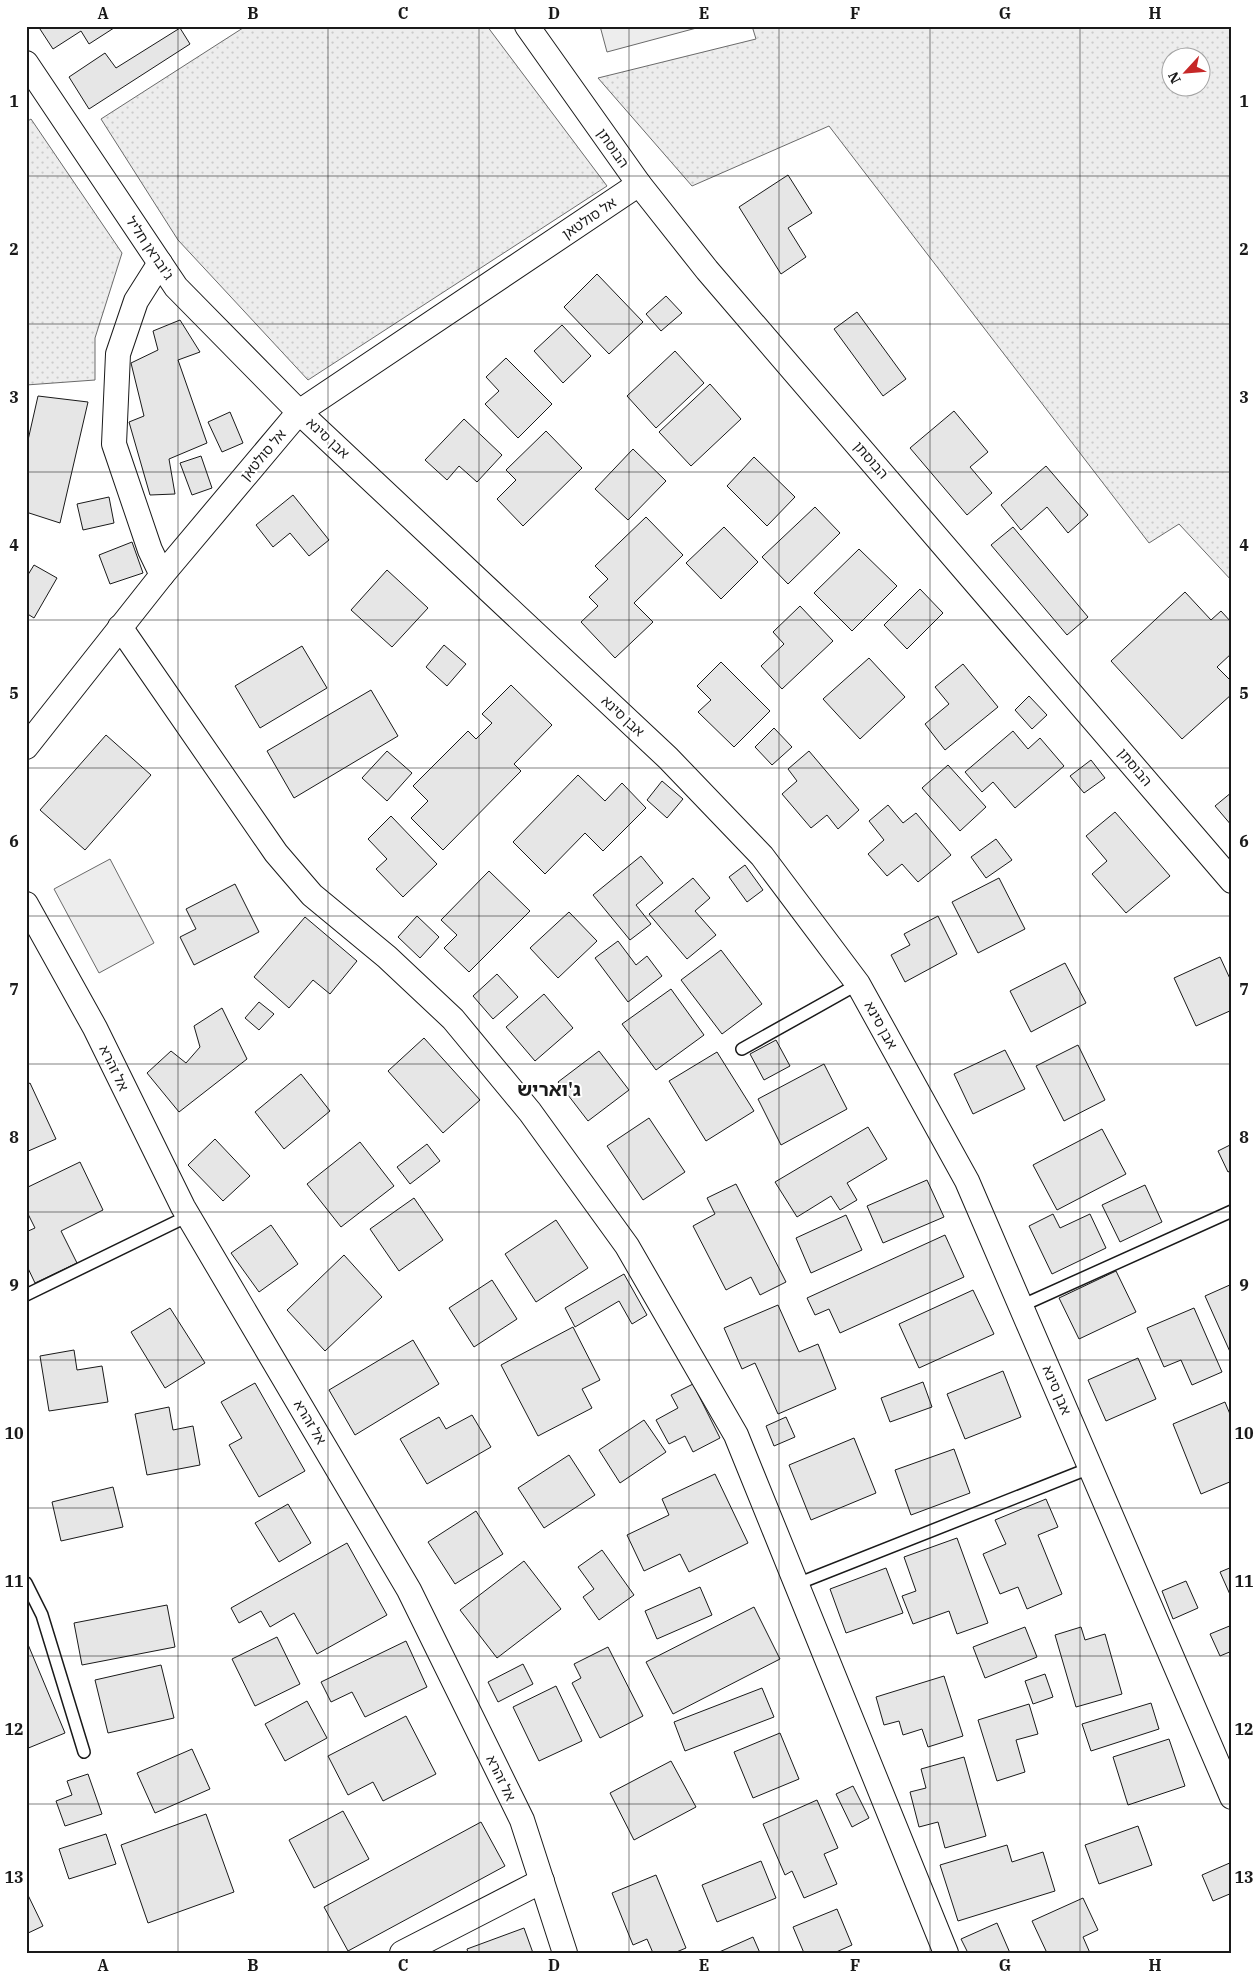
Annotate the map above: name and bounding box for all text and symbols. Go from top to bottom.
text: A [97,3,109,23]
text: B [247,3,259,23]
text: C [398,3,408,23]
text: D [548,3,560,23]
text: E [699,3,709,23]
text: F [850,3,860,23]
text: G [999,3,1011,23]
text: H [1149,3,1162,23]
north arrow [1160,48,1210,98]
text: N [1164,69,1185,87]
text: 1 [9,91,19,111]
text: 1 [1239,91,1249,111]
street label: הבוסתן [593,125,633,171]
street label: אל סולטאן [558,193,620,243]
street label: ג'ובראן חליל [122,213,178,283]
text: 2 [9,239,19,259]
text: 2 [1239,239,1249,259]
text: 3 [9,387,19,407]
text: 3 [1239,387,1249,407]
street label: אבן סינא [303,414,353,462]
street label: אל סולטאן [236,425,290,485]
street label: הבוסתן [850,437,892,483]
text: 4 [9,535,19,555]
text: 4 [1239,535,1249,555]
text: 5 [9,683,19,703]
text: 5 [1239,683,1249,703]
street label: אבן סינא [598,692,648,740]
street label: הבוסתן [1114,744,1156,790]
text: 6 [9,831,19,851]
text: 6 [1239,831,1249,851]
text: 7 [9,979,19,999]
text: 7 [1239,979,1249,999]
street label: אבן סינא [861,998,902,1052]
street label: אל זהרא [95,1042,133,1094]
district label: ג'ואריש [517,1077,581,1101]
text: 8 [9,1127,19,1147]
text: 8 [1239,1127,1249,1147]
text: 9 [9,1275,19,1295]
text: 9 [1239,1275,1249,1295]
street label: אבן סינא [1039,1363,1076,1418]
street label: אל זהרא [290,1396,330,1448]
text: 10 [4,1423,24,1443]
text: 10 [1234,1423,1254,1443]
text: 11 [4,1571,24,1591]
text: 11 [1234,1571,1254,1591]
text: 12 [4,1719,24,1739]
text: 12 [1234,1719,1254,1739]
street label: אל זהרא [482,1752,520,1804]
text: 13 [4,1867,24,1887]
text: 13 [1234,1867,1254,1887]
text: A [97,1955,109,1975]
text: B [247,1955,259,1975]
text: C [398,1955,408,1975]
text: D [548,1955,560,1975]
text: E [699,1955,709,1975]
text: F [850,1955,860,1975]
text: G [999,1955,1011,1975]
text: H [1149,1955,1162,1975]

